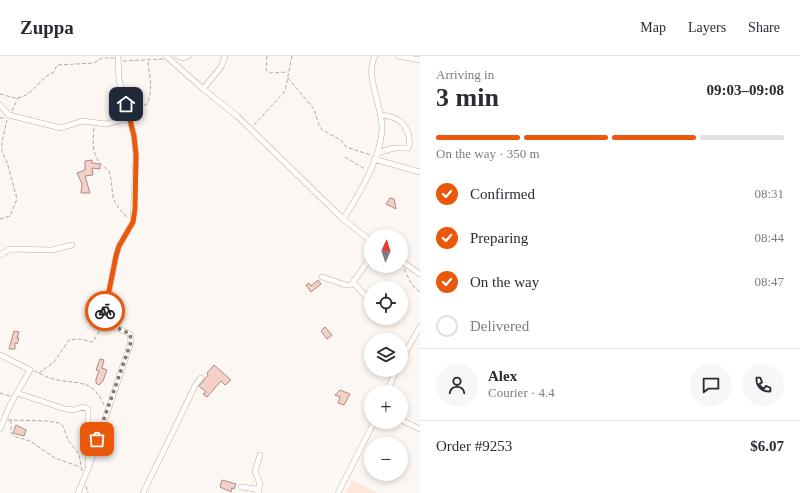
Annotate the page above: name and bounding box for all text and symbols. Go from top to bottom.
text: Zuppa [20,17,74,38]
text: Map [640,20,666,35]
text: Layers [688,20,726,35]
text: Share [748,20,780,35]
text: Arriving in [436,67,494,82]
text: 09:03–09:08 [707,82,784,98]
text: 3 min [436,83,499,112]
pin [109,87,143,121]
icon: home [115,93,137,115]
text: On the way · 350 m [436,146,540,161]
icon: check [436,183,458,205]
text: Confirmed [470,186,535,202]
text: 08:31 [754,186,784,201]
icon: check [436,227,458,249]
north arrow [364,229,408,273]
map controls [364,229,408,481]
text: Preparing [470,230,528,246]
text: 08:44 [754,230,784,245]
icon: check [436,271,458,293]
text: On the way [470,274,539,290]
text: 08:47 [754,274,784,289]
button: locate [364,281,408,325]
courier [85,291,125,331]
icon: bike [94,300,116,322]
text: Delivered [470,318,529,334]
button: layers [364,333,408,377]
button: person [436,364,478,406]
button: chat [690,364,732,406]
button: phone [742,364,784,406]
text: Alex [488,368,517,384]
button: + [364,385,408,429]
text: Courier · 4.4 [488,385,555,400]
pin [80,422,114,456]
icon: bag [86,428,108,450]
button: − [364,437,408,481]
text: Order #9253 [436,438,512,454]
text: $6.07 [750,438,784,454]

